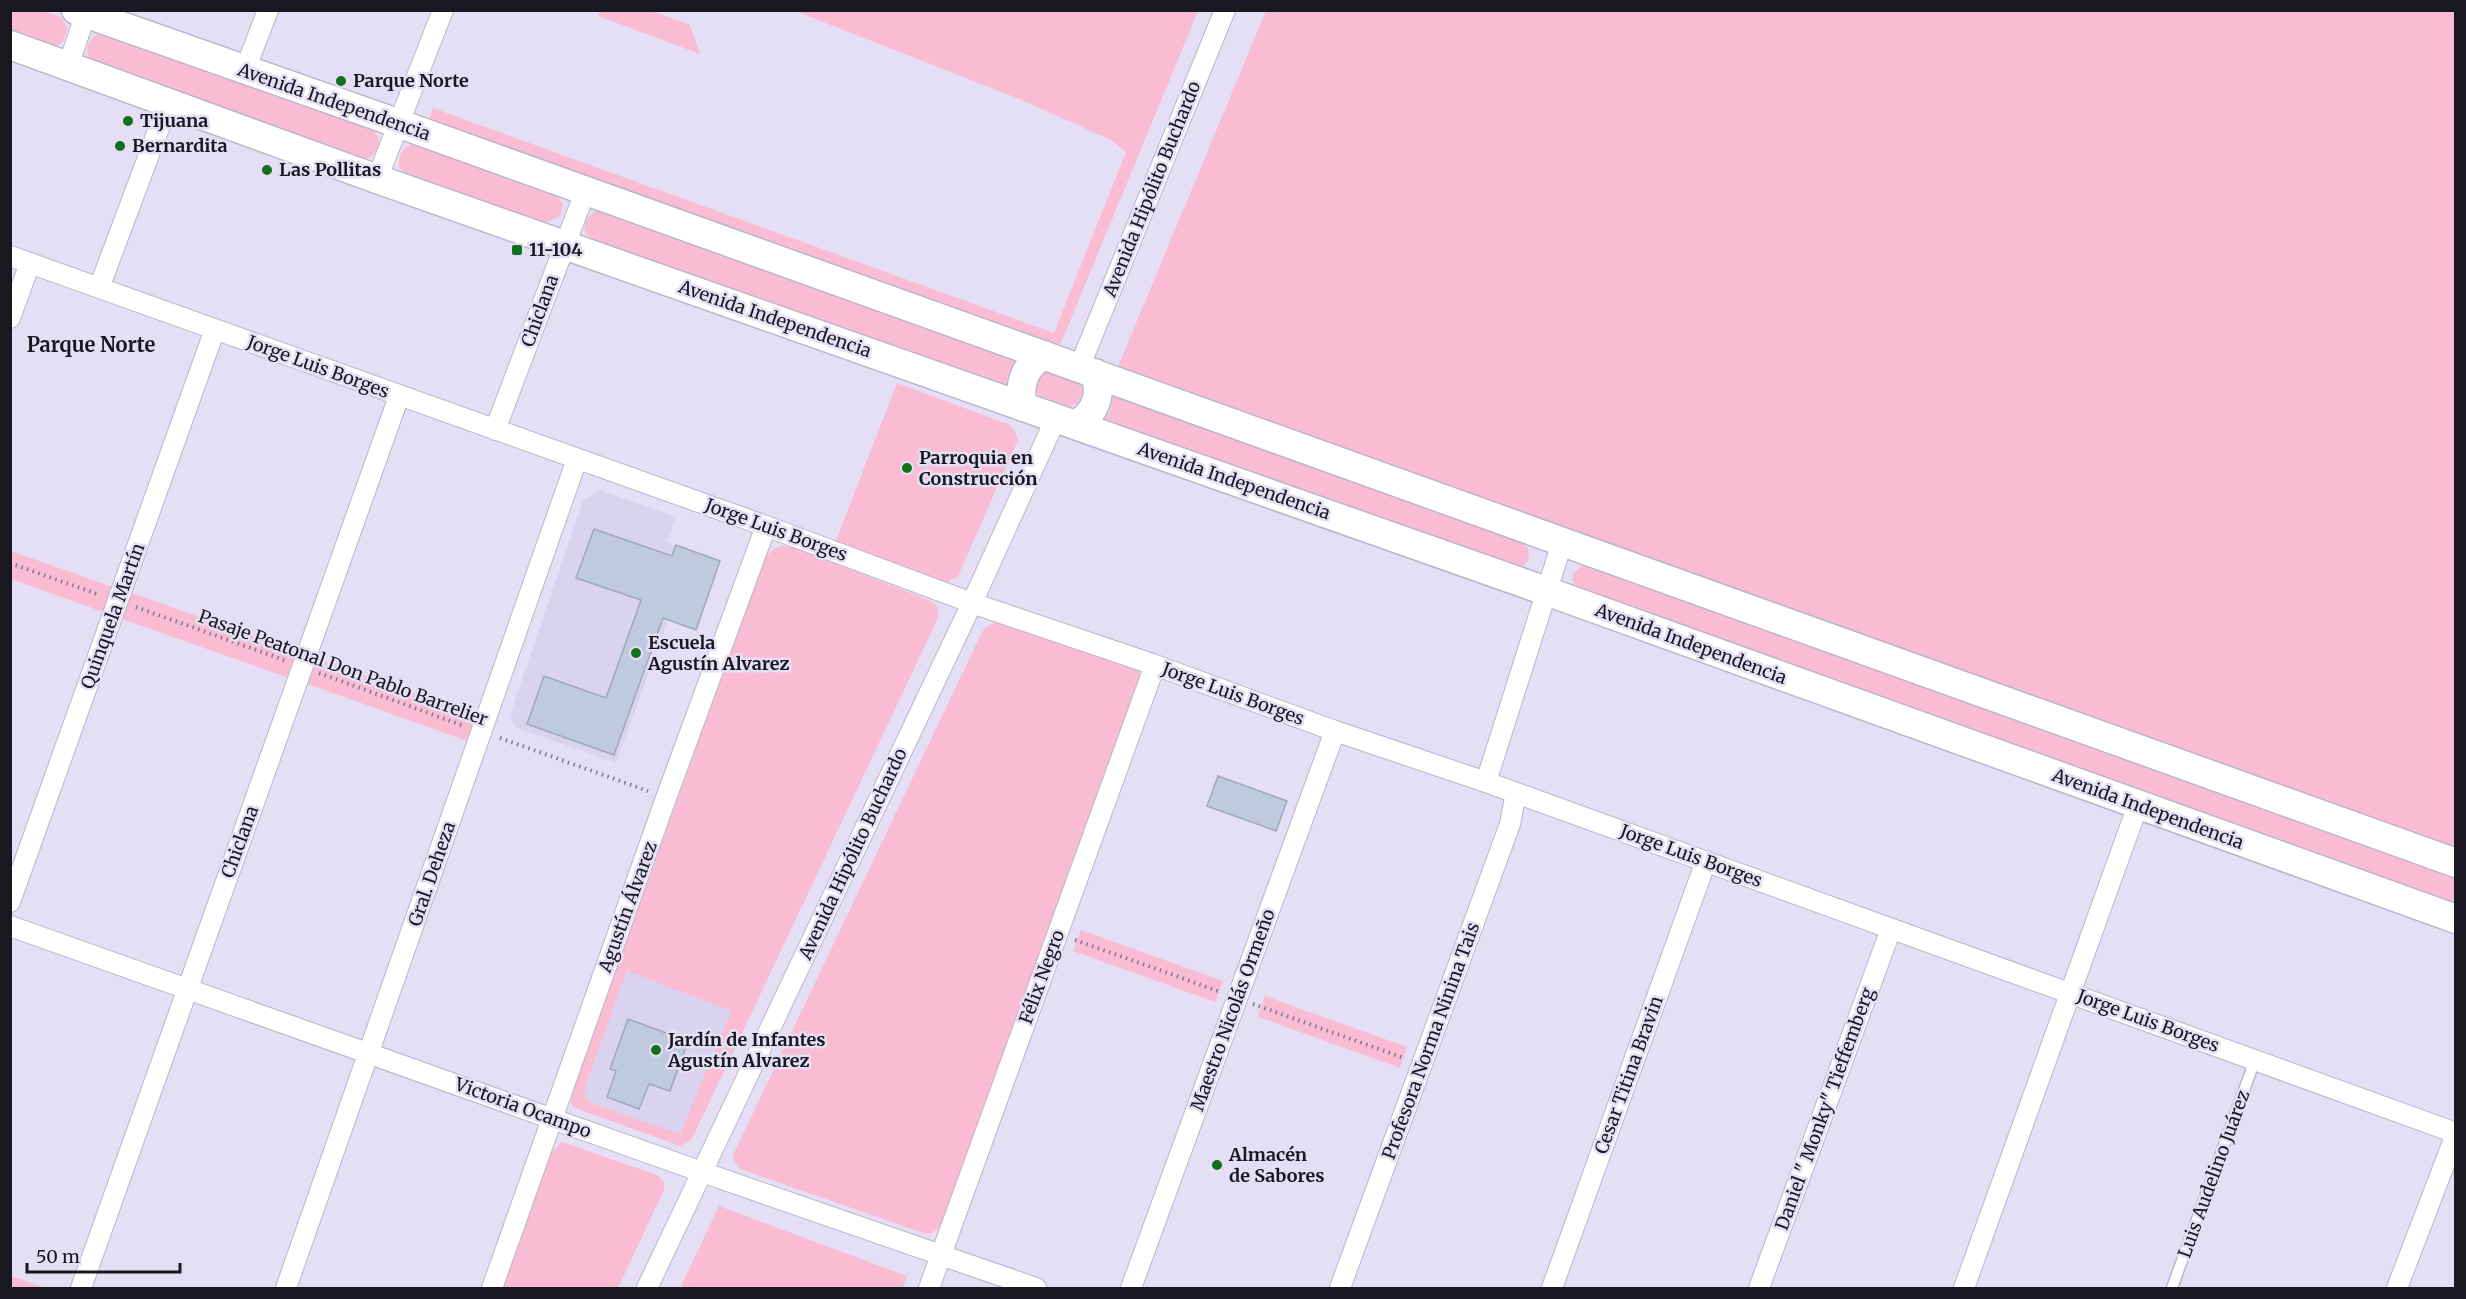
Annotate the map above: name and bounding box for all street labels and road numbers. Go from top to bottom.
street label: Avenida Independencia [234,57,434,145]
street label: Avenida Hipólito Buchardo [1097,78,1205,301]
street label: Chiclana [516,271,563,350]
street label: Avenida Independencia [675,274,875,362]
street label: Jorge Luis Borges [243,330,393,403]
street label: Avenida Independencia [1134,436,1334,524]
street label: Jorge Luis Borges [701,493,851,566]
street label: Quinquela Martín [75,540,150,692]
street label: Avenida Independencia [1591,598,1790,689]
street label: Pasaje Peatonal Don Pablo Barrelier [195,604,491,731]
street label: Jorge Luis Borges [1158,657,1308,730]
street label: Avenida Hipólito Buchardo [793,744,912,964]
street label: Avenida Independencia [2048,763,2247,854]
street label: Chiclana [216,802,263,881]
street label: Gral. Deheza [403,818,460,929]
street label: Jorge Luis Borges [1616,819,1766,892]
street label: Agustín Álvarez [593,838,662,976]
street label: Maestro Nicolás Ormeño [1185,906,1280,1114]
street label: Profesora Norma Ninina Tais [1377,919,1484,1163]
street label: Félix Negro [1014,927,1069,1027]
street label: Daniel " Monky" Tieffemberg [1770,984,1879,1233]
street label: Jorge Luis Borges [2073,984,2223,1057]
street label: Cesar Titina Bravin [1589,993,1668,1157]
street label: Victoria Ocampo [451,1072,594,1143]
street label: Luis Audelino Juárez [2172,1087,2255,1261]

